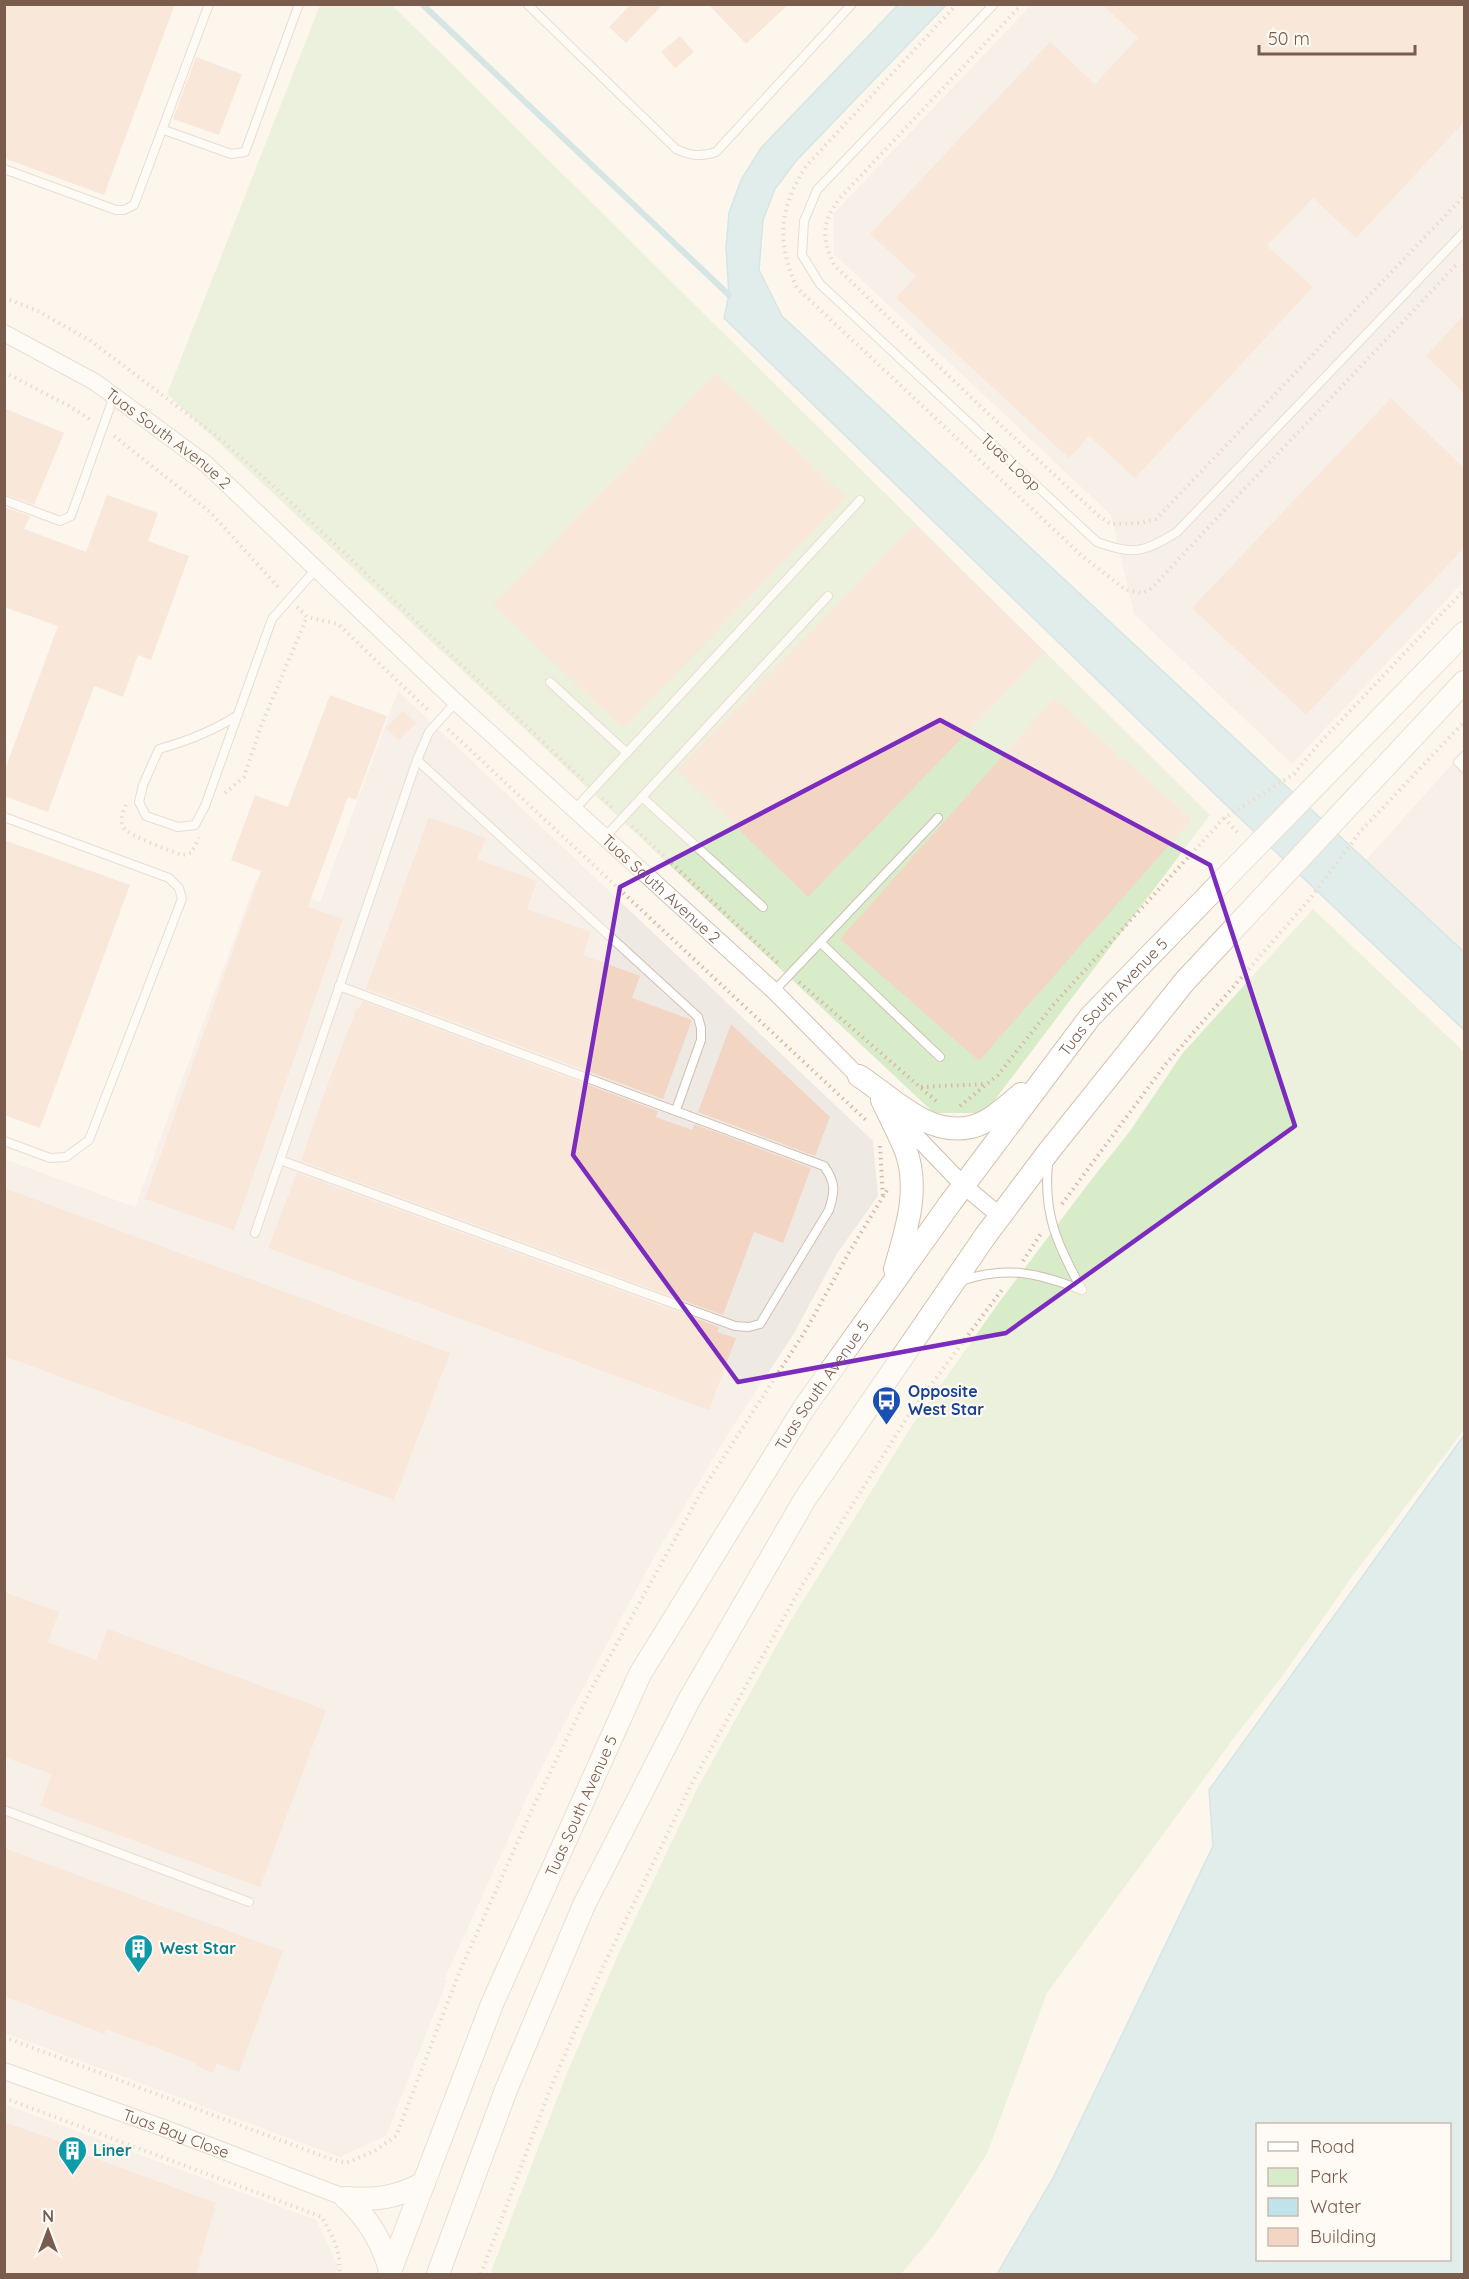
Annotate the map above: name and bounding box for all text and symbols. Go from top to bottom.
scale bar [1259,18,1415,56]
text: 50 m [1268,27,1310,50]
street label: Tuas South Avenue 2 [102,384,236,493]
street label: Tuas Loop [976,429,1046,495]
street label: Tuas South Avenue 2 [598,830,725,948]
street label: Tuas South Avenue 5 [1054,933,1172,1060]
street label: Tuas South Avenue 5 [770,1316,873,1454]
place label: Opposite West Star [908,1381,984,1419]
bus stop icon: Opposite West Star [871,1384,903,1426]
street label: Tuas South Avenue 5 [540,1732,621,1880]
building icon: West Star [123,1932,155,1974]
place label: West Star [160,1938,236,1958]
street label: Tuas Bay Close [120,2104,232,2162]
legend [1256,2123,1451,2261]
building icon: Liner [56,2134,88,2176]
text: Road [1310,2135,1355,2158]
place label: Liner [93,2140,132,2160]
text: Park [1310,2165,1348,2188]
text: Water [1310,2195,1361,2218]
north arrow [18,2201,78,2261]
text: N [42,2206,54,2226]
text: Building [1310,2225,1376,2248]

